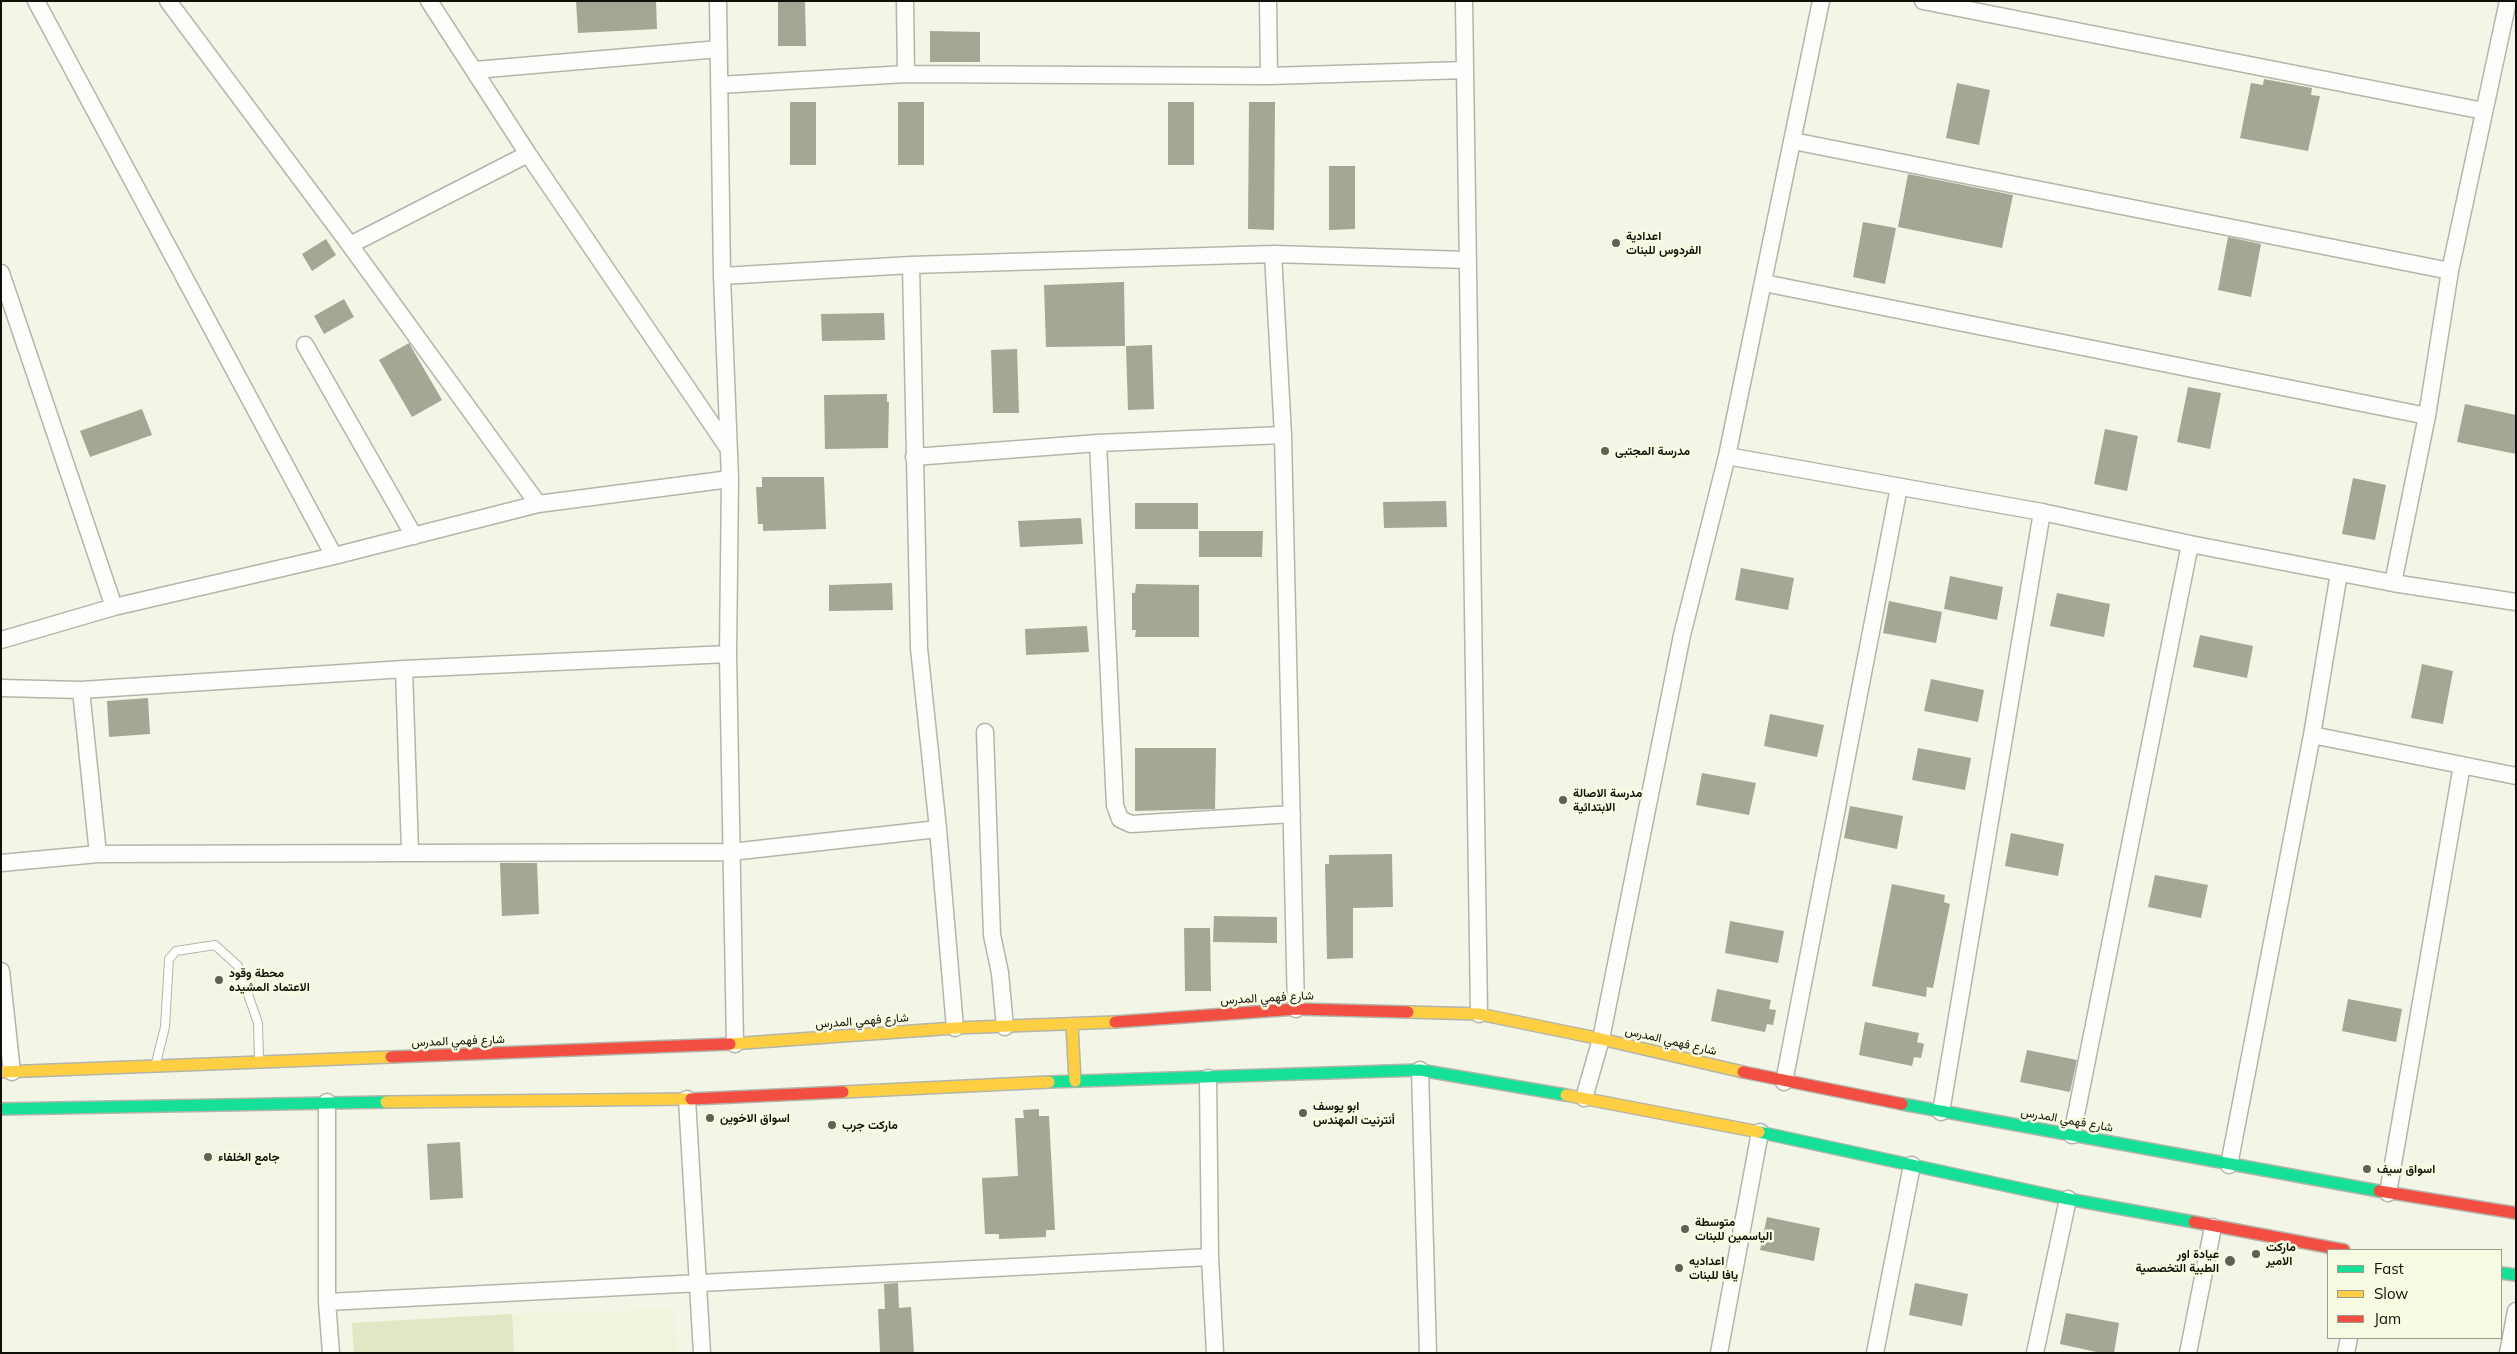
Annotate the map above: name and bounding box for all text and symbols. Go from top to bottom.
place label: اعدادية الفردوس للبنات [1626,229,1701,257]
marker: اعدادية الفردوس للبنات [1610,237,1622,249]
place label: مدرسة المجتبى [1615,444,1690,458]
marker: مدرسة المجتبى [1599,445,1611,457]
place label: مدرسة الاصالة الابتدائية [1573,786,1642,814]
marker: مدرسة الاصالة الابتدائية [1557,794,1569,806]
place label: محطة وقود الاعتماد المشيده [229,966,310,994]
marker: محطة وقود الاعتماد المشيده [213,974,225,986]
street label: شارع فهمي المدرس [1220,988,1314,1008]
street label: شارع فهمي المدرس [815,1011,909,1031]
street label: شارع فهمي المدرس [1624,1023,1718,1059]
street label: شارع فهمي المدرس [411,1032,505,1050]
place label: ابو يوسف أنترنيت المهندس [1313,1099,1395,1127]
street label: شارع فهمي المدرس [2020,1105,2114,1135]
marker: ابو يوسف أنترنيت المهندس [1297,1107,1309,1119]
place label: اسواق الاخوين [720,1111,790,1125]
marker: اسواق الاخوين [704,1112,716,1124]
place label: ماركت جرب [842,1118,898,1132]
marker: ماركت جرب [826,1119,838,1131]
place label: جامع الخلفاء [218,1150,280,1164]
marker: جامع الخلفاء [202,1151,214,1163]
place label: اسواق سيف [2377,1162,2435,1176]
marker: اسواق سيف [2361,1163,2373,1175]
place label: متوسطة الياسمين للبنات [1695,1215,1772,1243]
marker: متوسطة الياسمين للبنات [1679,1223,1691,1235]
place label: ماركت الامير [2266,1240,2296,1268]
place label: عيادة اور الطبية التخصصية [2135,1247,2219,1275]
marker: ماركت الامير [2250,1248,2262,1260]
legend [2327,1249,2502,1339]
place label: اعداديه يافا للبنات [1689,1254,1738,1282]
marker: عيادة اور الطبية التخصصية [2223,1254,2237,1268]
text: Fast [2374,1259,2404,1278]
marker: اعداديه يافا للبنات [1673,1262,1685,1274]
text: Slow [2374,1284,2408,1303]
text: Jam [2374,1309,2401,1328]

